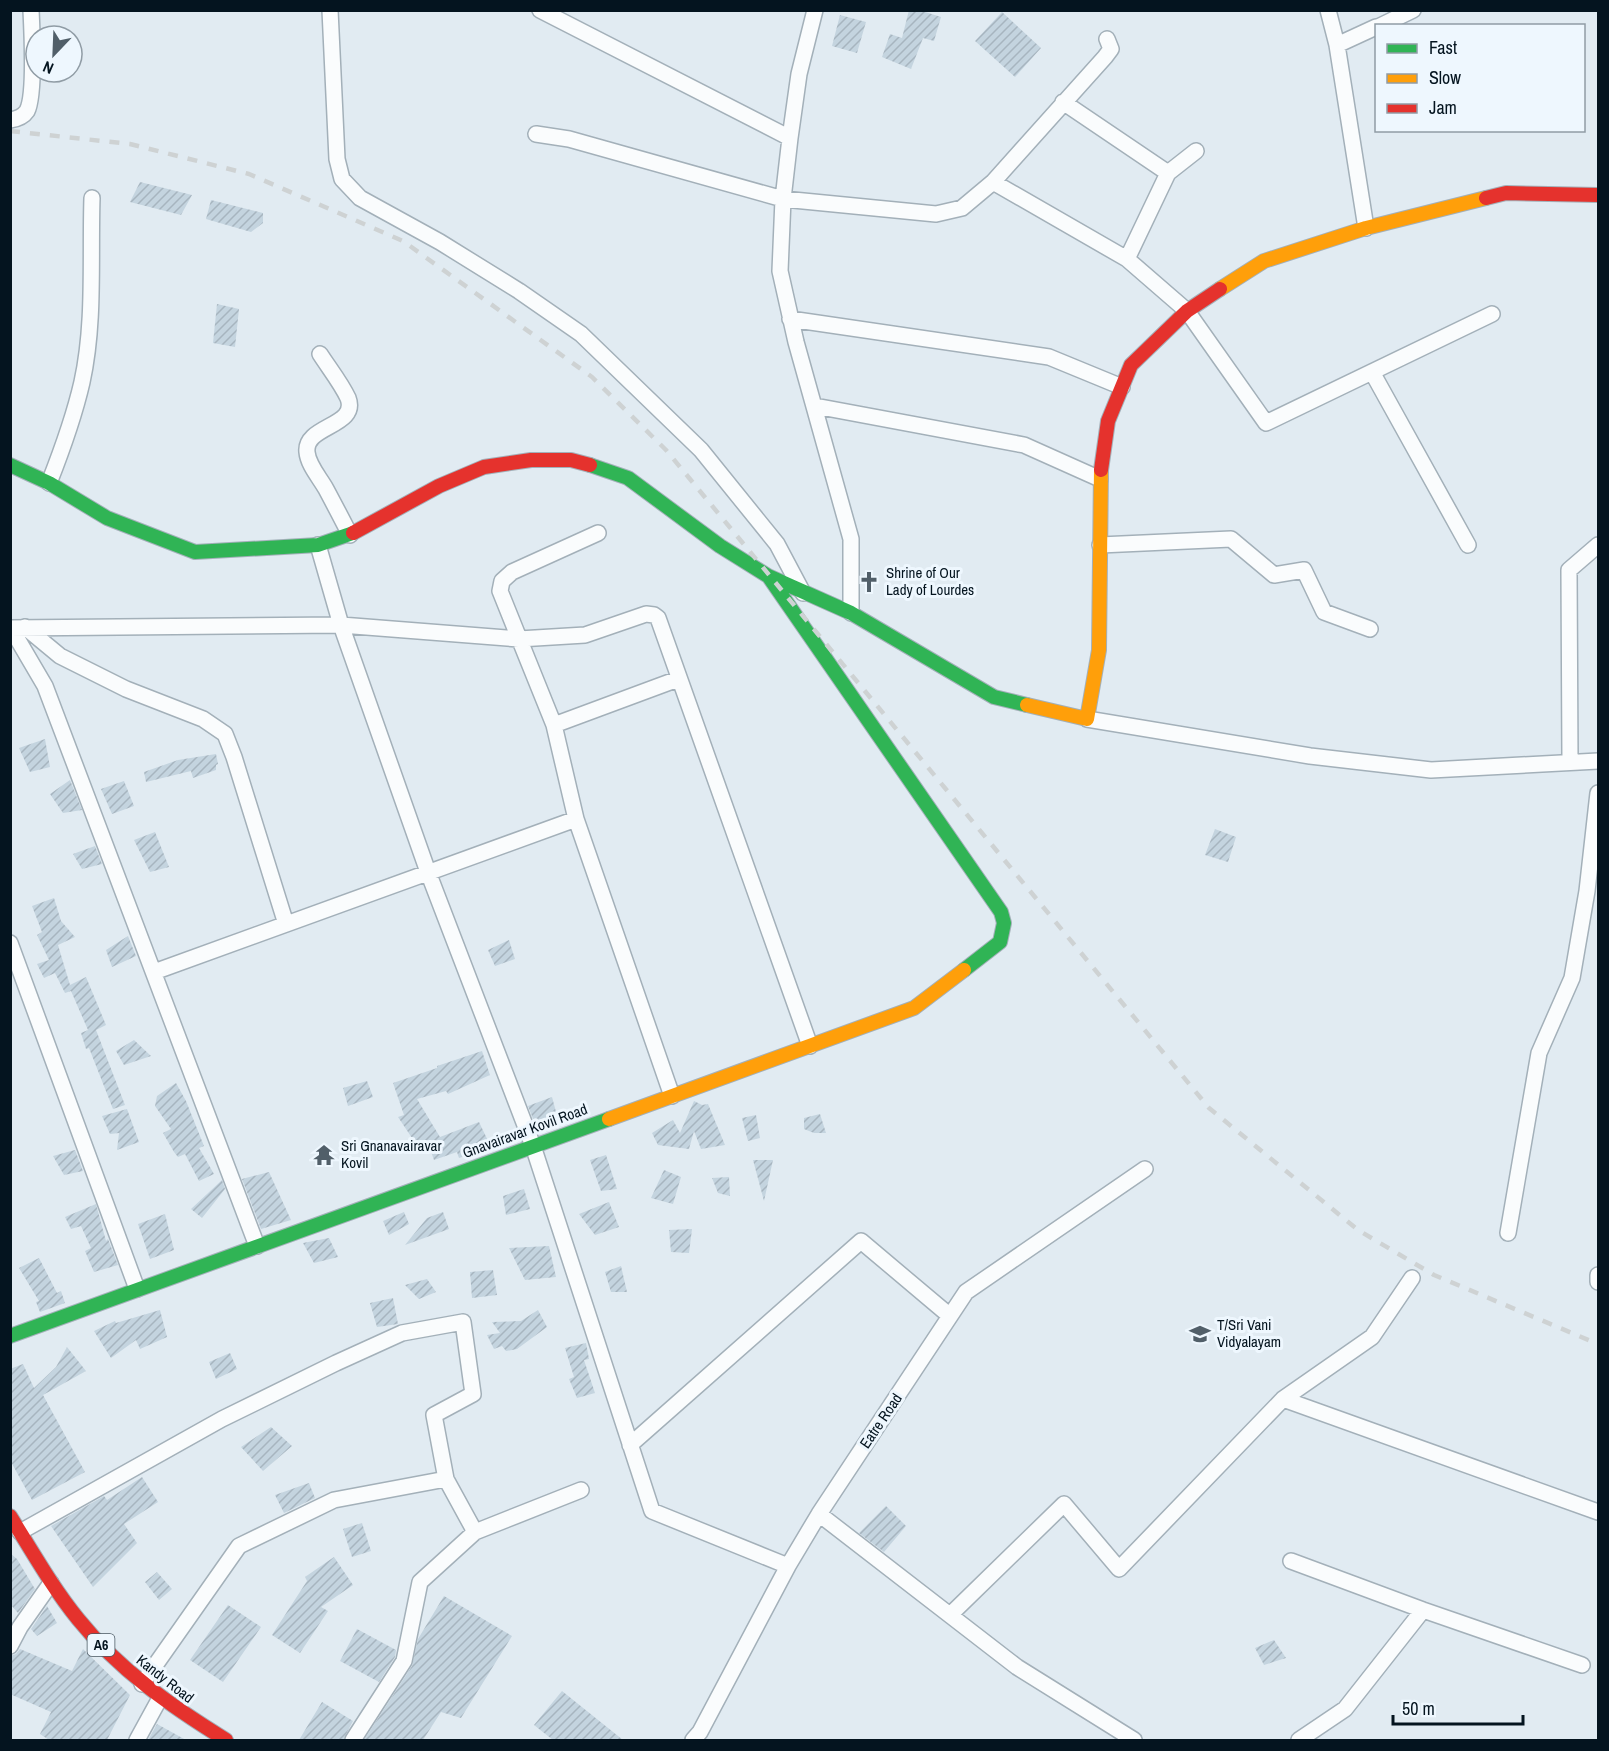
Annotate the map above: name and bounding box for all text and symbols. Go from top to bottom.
north arrow [24,24,84,84]
legend [1375,24,1585,132]
text: Fast [1429,35,1457,60]
text: N [39,56,57,80]
text: Slow [1429,65,1461,90]
text: Jam [1429,95,1457,120]
place label: Shrine of Our Lady of Lourdes [886,562,974,600]
church icon: Shrine of Our Lady of Lourdes [857,570,881,594]
street label: Gnavairavar Kovil Road [460,1098,590,1163]
place label: Sri Gnanavairavar Kovil [341,1135,442,1173]
temple icon: Sri Gnanavairavar Kovil [312,1143,336,1167]
place label: T/Sri Vani Vidyalayam [1217,1314,1281,1352]
school or university icon: T/Sri Vani Vidyalayam [1188,1322,1212,1346]
street label: Eatre Road [854,1389,907,1452]
road number: A6 [88,1634,114,1656]
street label: Kandy Road [132,1649,198,1708]
scale bar [1393,1688,1524,1726]
text: 50 m [1402,1696,1435,1721]

